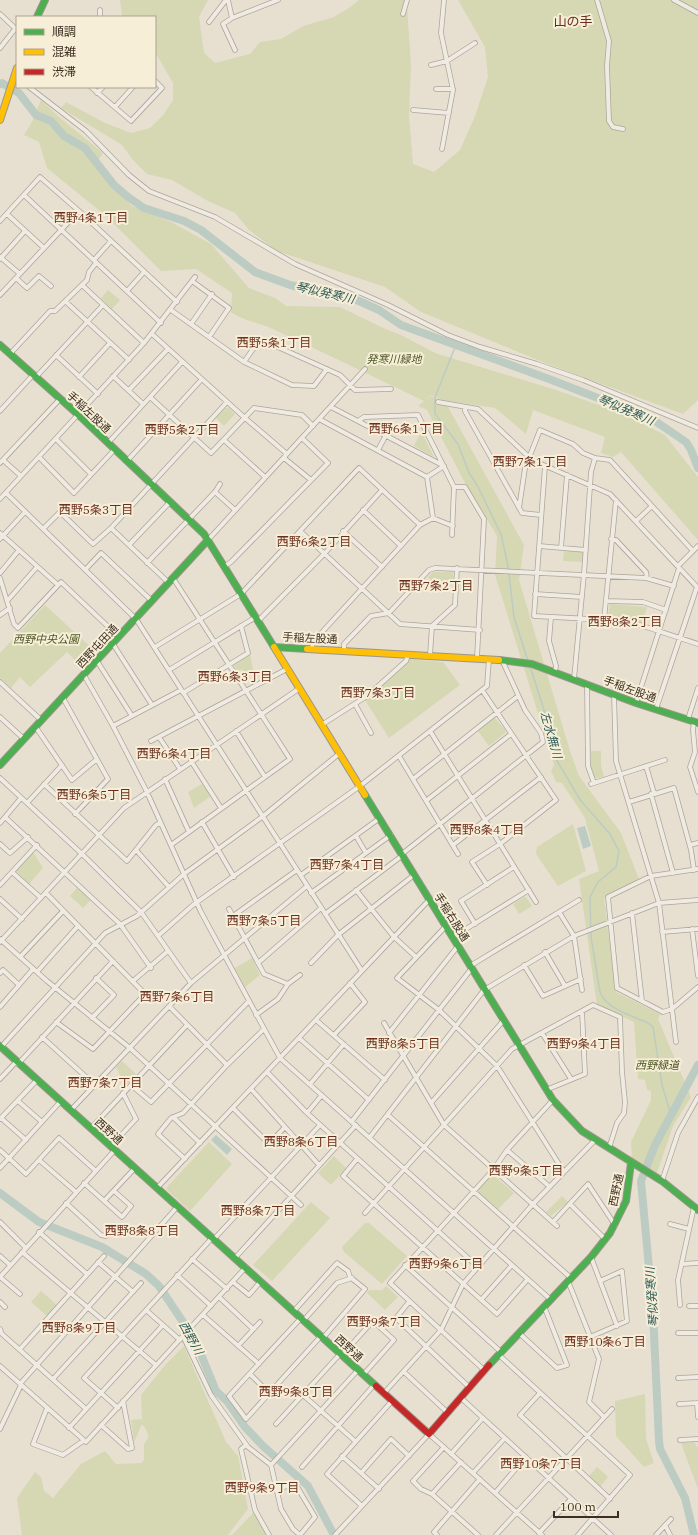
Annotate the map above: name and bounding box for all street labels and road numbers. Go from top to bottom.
street label: 手稲左股通 [64,388,114,436]
street label: 西野屯田通 [73,621,121,671]
street label: 手稲左股通 [282,630,338,646]
street label: 手稲左股通 [602,673,658,705]
street label: 手稲右股通 [431,890,473,944]
street label: 西野通 [92,1115,126,1147]
street label: 西野通 [606,1172,626,1208]
street label: 西野通 [332,1332,366,1364]

